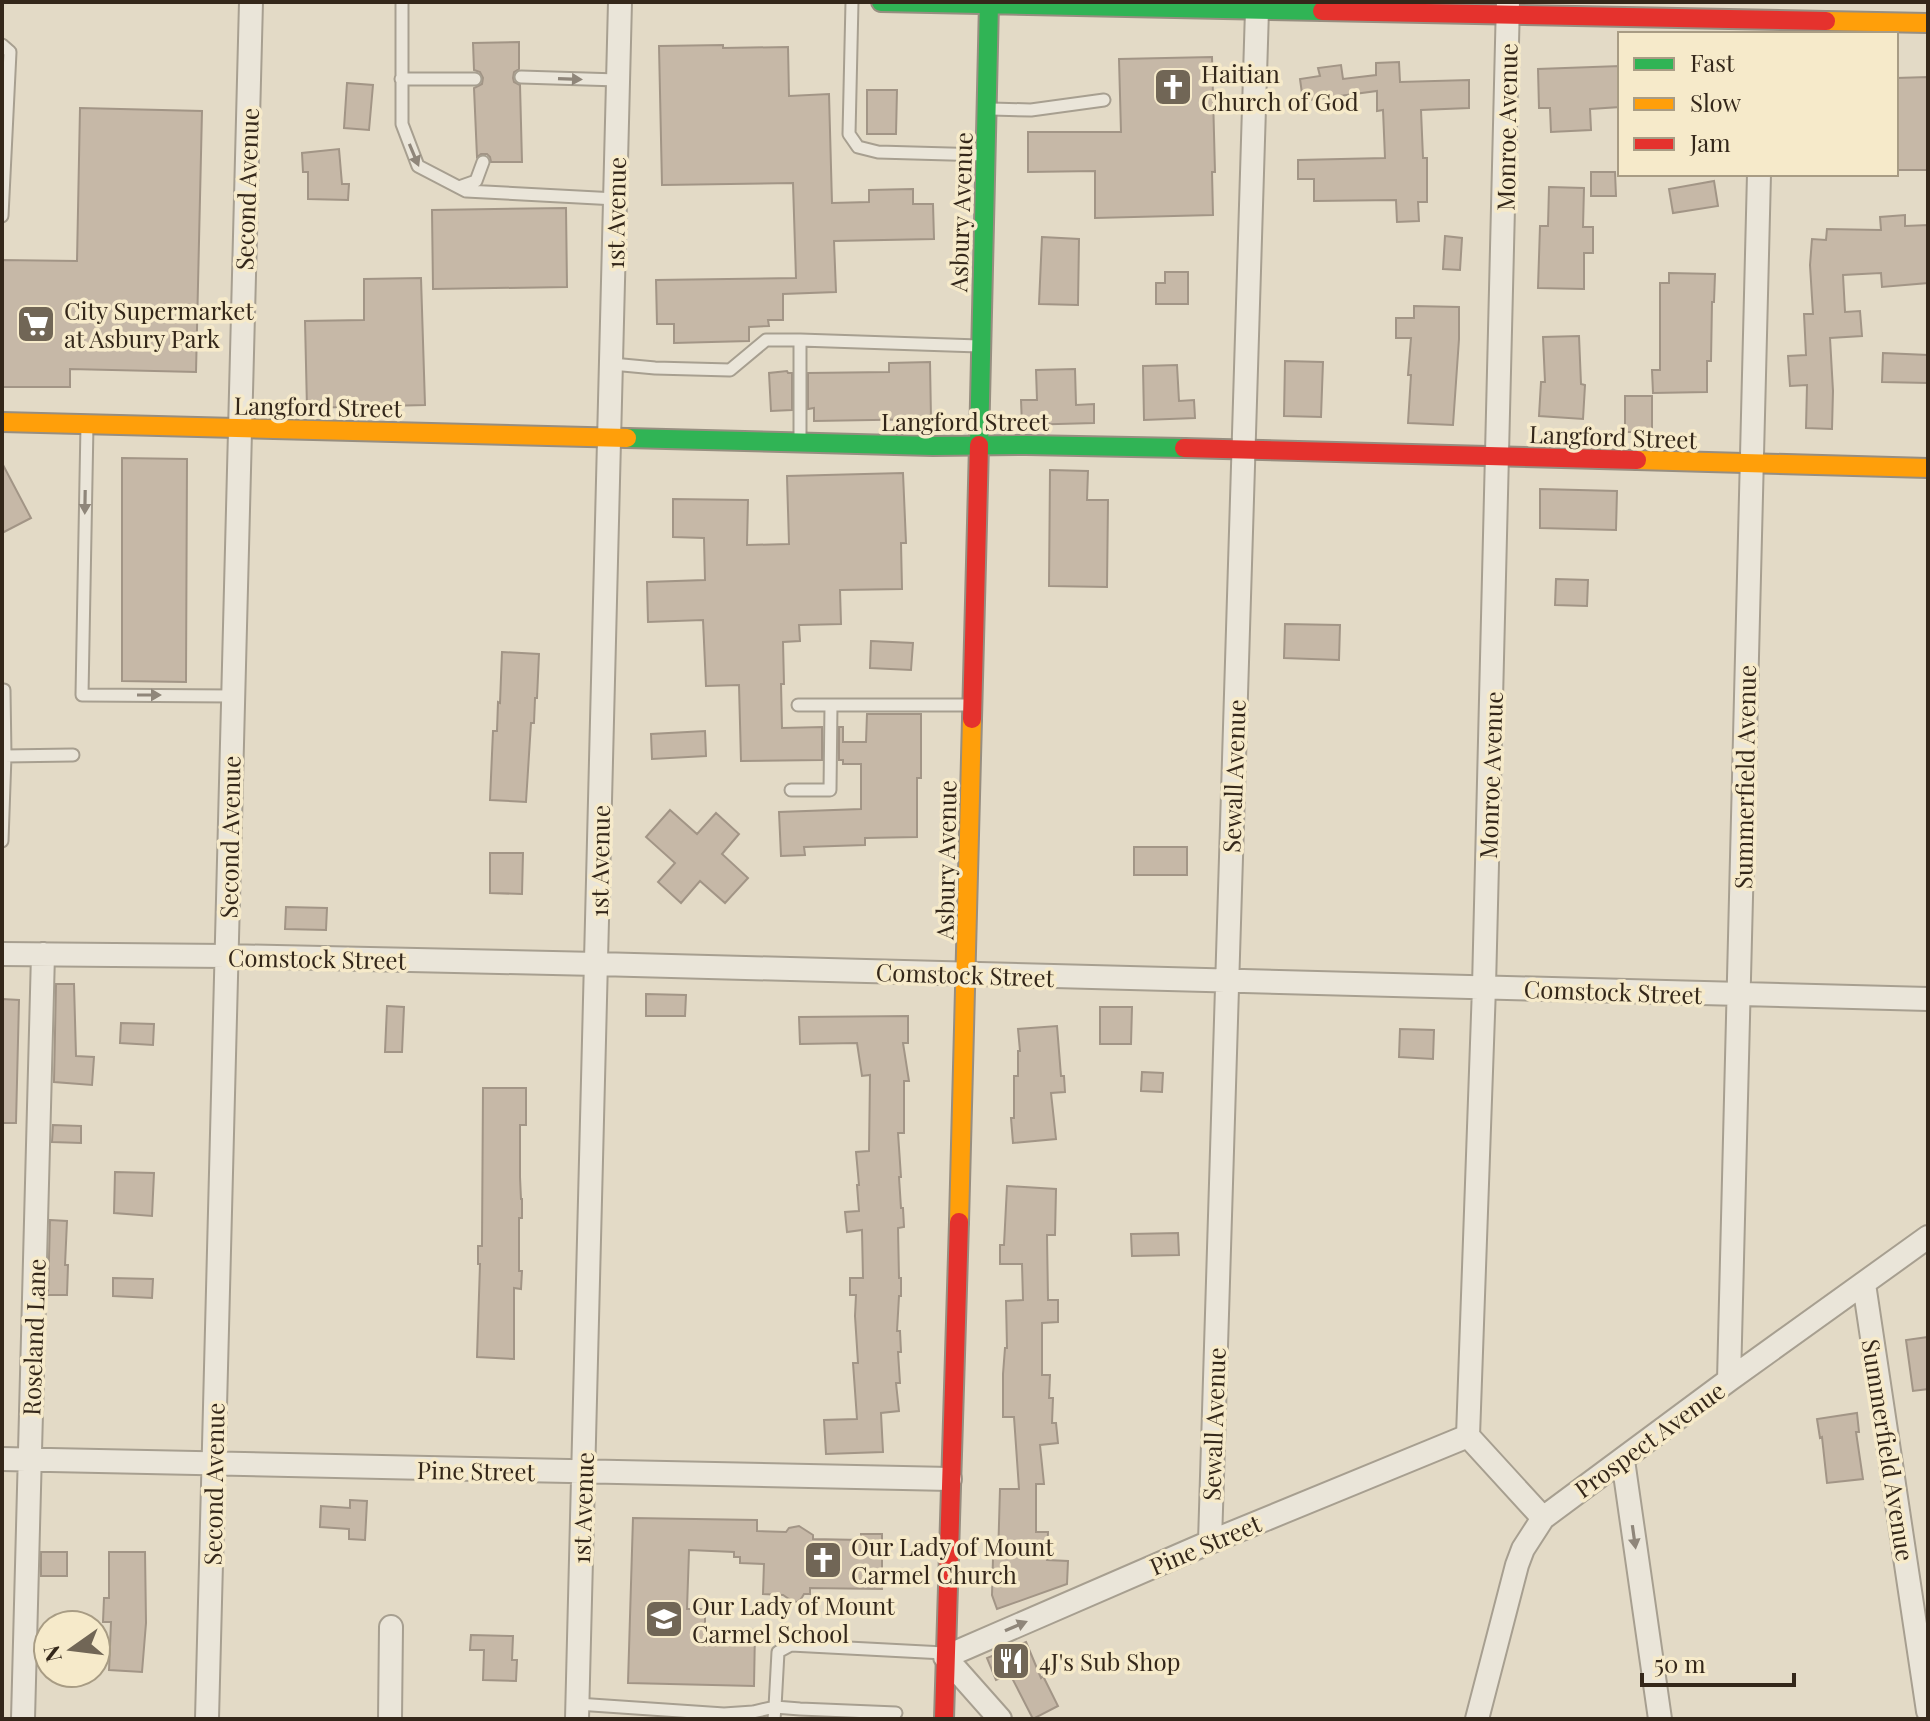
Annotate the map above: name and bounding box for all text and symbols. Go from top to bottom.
legend [1618,32,1898,176]
street label: Monroe Avenue [1489,43,1523,211]
text: Fast [1690,46,1735,78]
place label: Haitian Church of God [1201,57,1359,117]
church icon: Haitian Church of God [1152,66,1194,108]
one-way arrow [558,72,583,85]
text: Slow [1690,86,1742,118]
street label: Second Avenue [227,107,265,271]
text: Jam [1689,126,1731,158]
street label: Asbury Avenue [941,132,979,293]
one-way arrow [408,143,421,166]
street label: 1st Avenue [598,157,632,269]
place label: City Supermarket at Asbury Park [64,294,254,354]
supermarket icon: City Supermarket at Asbury Park [15,303,57,345]
street label: Langford Street [234,389,403,423]
street label: Langford Street [881,405,1050,437]
street label: Langford Street [1528,417,1698,455]
one-way arrow [79,490,91,515]
street label: Summerfield Avenue [1726,665,1762,889]
one-way arrow [137,689,162,701]
street label: Monroe Avenue [1471,691,1509,859]
street label: Sewall Avenue [1214,699,1252,853]
street label: Second Avenue [212,755,246,919]
street label: Asbury Avenue [928,780,962,941]
street label: 1st Avenue [582,805,616,917]
street label: Comstock Street [228,940,407,976]
street label: Comstock Street [875,955,1055,993]
street label: Comstock Street [1523,972,1703,1010]
street label: Roseland Lane [14,1258,52,1416]
street label: Summerfield Avenue [1856,1337,1922,1563]
street label: Sewall Avenue [1194,1347,1232,1501]
street label: Prospect Avenue [1567,1374,1731,1504]
street label: Second Avenue [196,1402,230,1566]
street label: 1st Avenue [564,1451,600,1565]
street label: Pine Street [417,1453,536,1487]
street label: Pine Street [1144,1506,1266,1582]
one-way arrow [1628,1525,1641,1550]
place label: Our Lady of Mount Carmel Church [851,1530,1054,1590]
church icon: Our Lady of Mount Carmel Church [802,1539,844,1581]
place label: Our Lady of Mount Carmel School [692,1589,895,1649]
school or university icon: Our Lady of Mount Carmel School [643,1598,685,1640]
north arrow [32,1609,112,1689]
one-way arrow [1004,1619,1028,1632]
scale bar [1642,1637,1794,1687]
restaurant icon: 4J's Sub Shop [990,1640,1032,1682]
text: N [35,1643,68,1665]
place label: 4J's Sub Shop [1039,1645,1180,1677]
text: 50 m [1654,1647,1706,1679]

